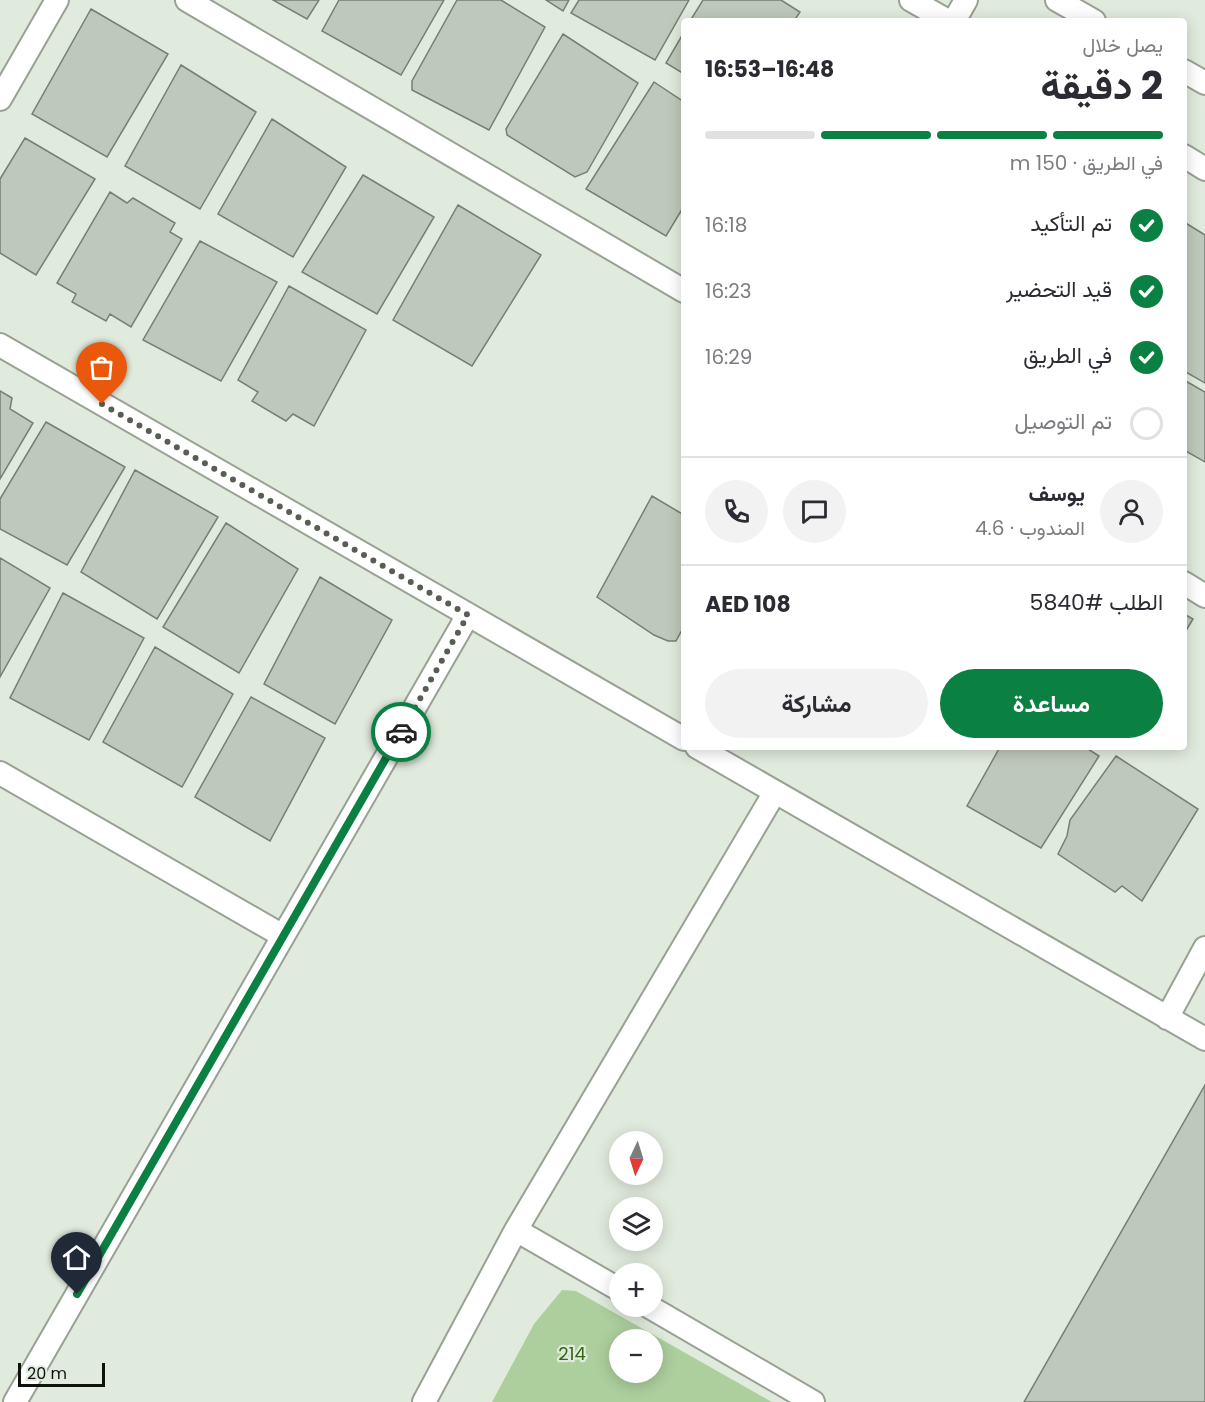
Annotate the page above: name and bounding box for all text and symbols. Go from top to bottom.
text: يصل خلال [1083,31,1163,59]
text: 16:48–16:53 [705,54,834,85]
text: 2 دقيقة [1040,58,1163,113]
text: في الطريق · 150 m [1010,149,1163,177]
text: تم التأكيد [1030,208,1112,239]
icon: check [1130,209,1163,242]
text: 16:18 [705,211,747,239]
text: قيد التحضير [1006,274,1112,305]
icon: check [1130,275,1163,308]
text: 16:23 [705,277,752,305]
text: في الطريق [1023,340,1112,371]
icon: check [1130,341,1163,374]
pin [76,342,127,404]
text: 16:29 [705,343,752,371]
icon: bag [85,351,118,384]
text: تم التوصيل [1014,406,1112,437]
text: يوسف [1029,478,1085,509]
button: phone [705,480,768,543]
button: chat [783,480,846,543]
button: person [1100,480,1163,543]
text: المندوب · 4.6 [975,514,1085,542]
text: الطلب #5840 [1030,587,1163,618]
text: AED 108 [705,589,791,620]
button: مشاركة [705,669,928,738]
button: مساعدة [940,669,1163,738]
courier [371,702,431,762]
icon: car [385,716,418,749]
north arrow [609,1131,663,1185]
map controls [609,1131,663,1383]
button: layers [609,1197,663,1251]
pin [51,1232,102,1294]
icon: home [60,1241,93,1274]
button: + [609,1263,663,1317]
button: − [609,1329,663,1383]
park label: 214 [558,1341,586,1366]
scale bar [18,1360,105,1388]
text: 20 m [27,1362,67,1385]

